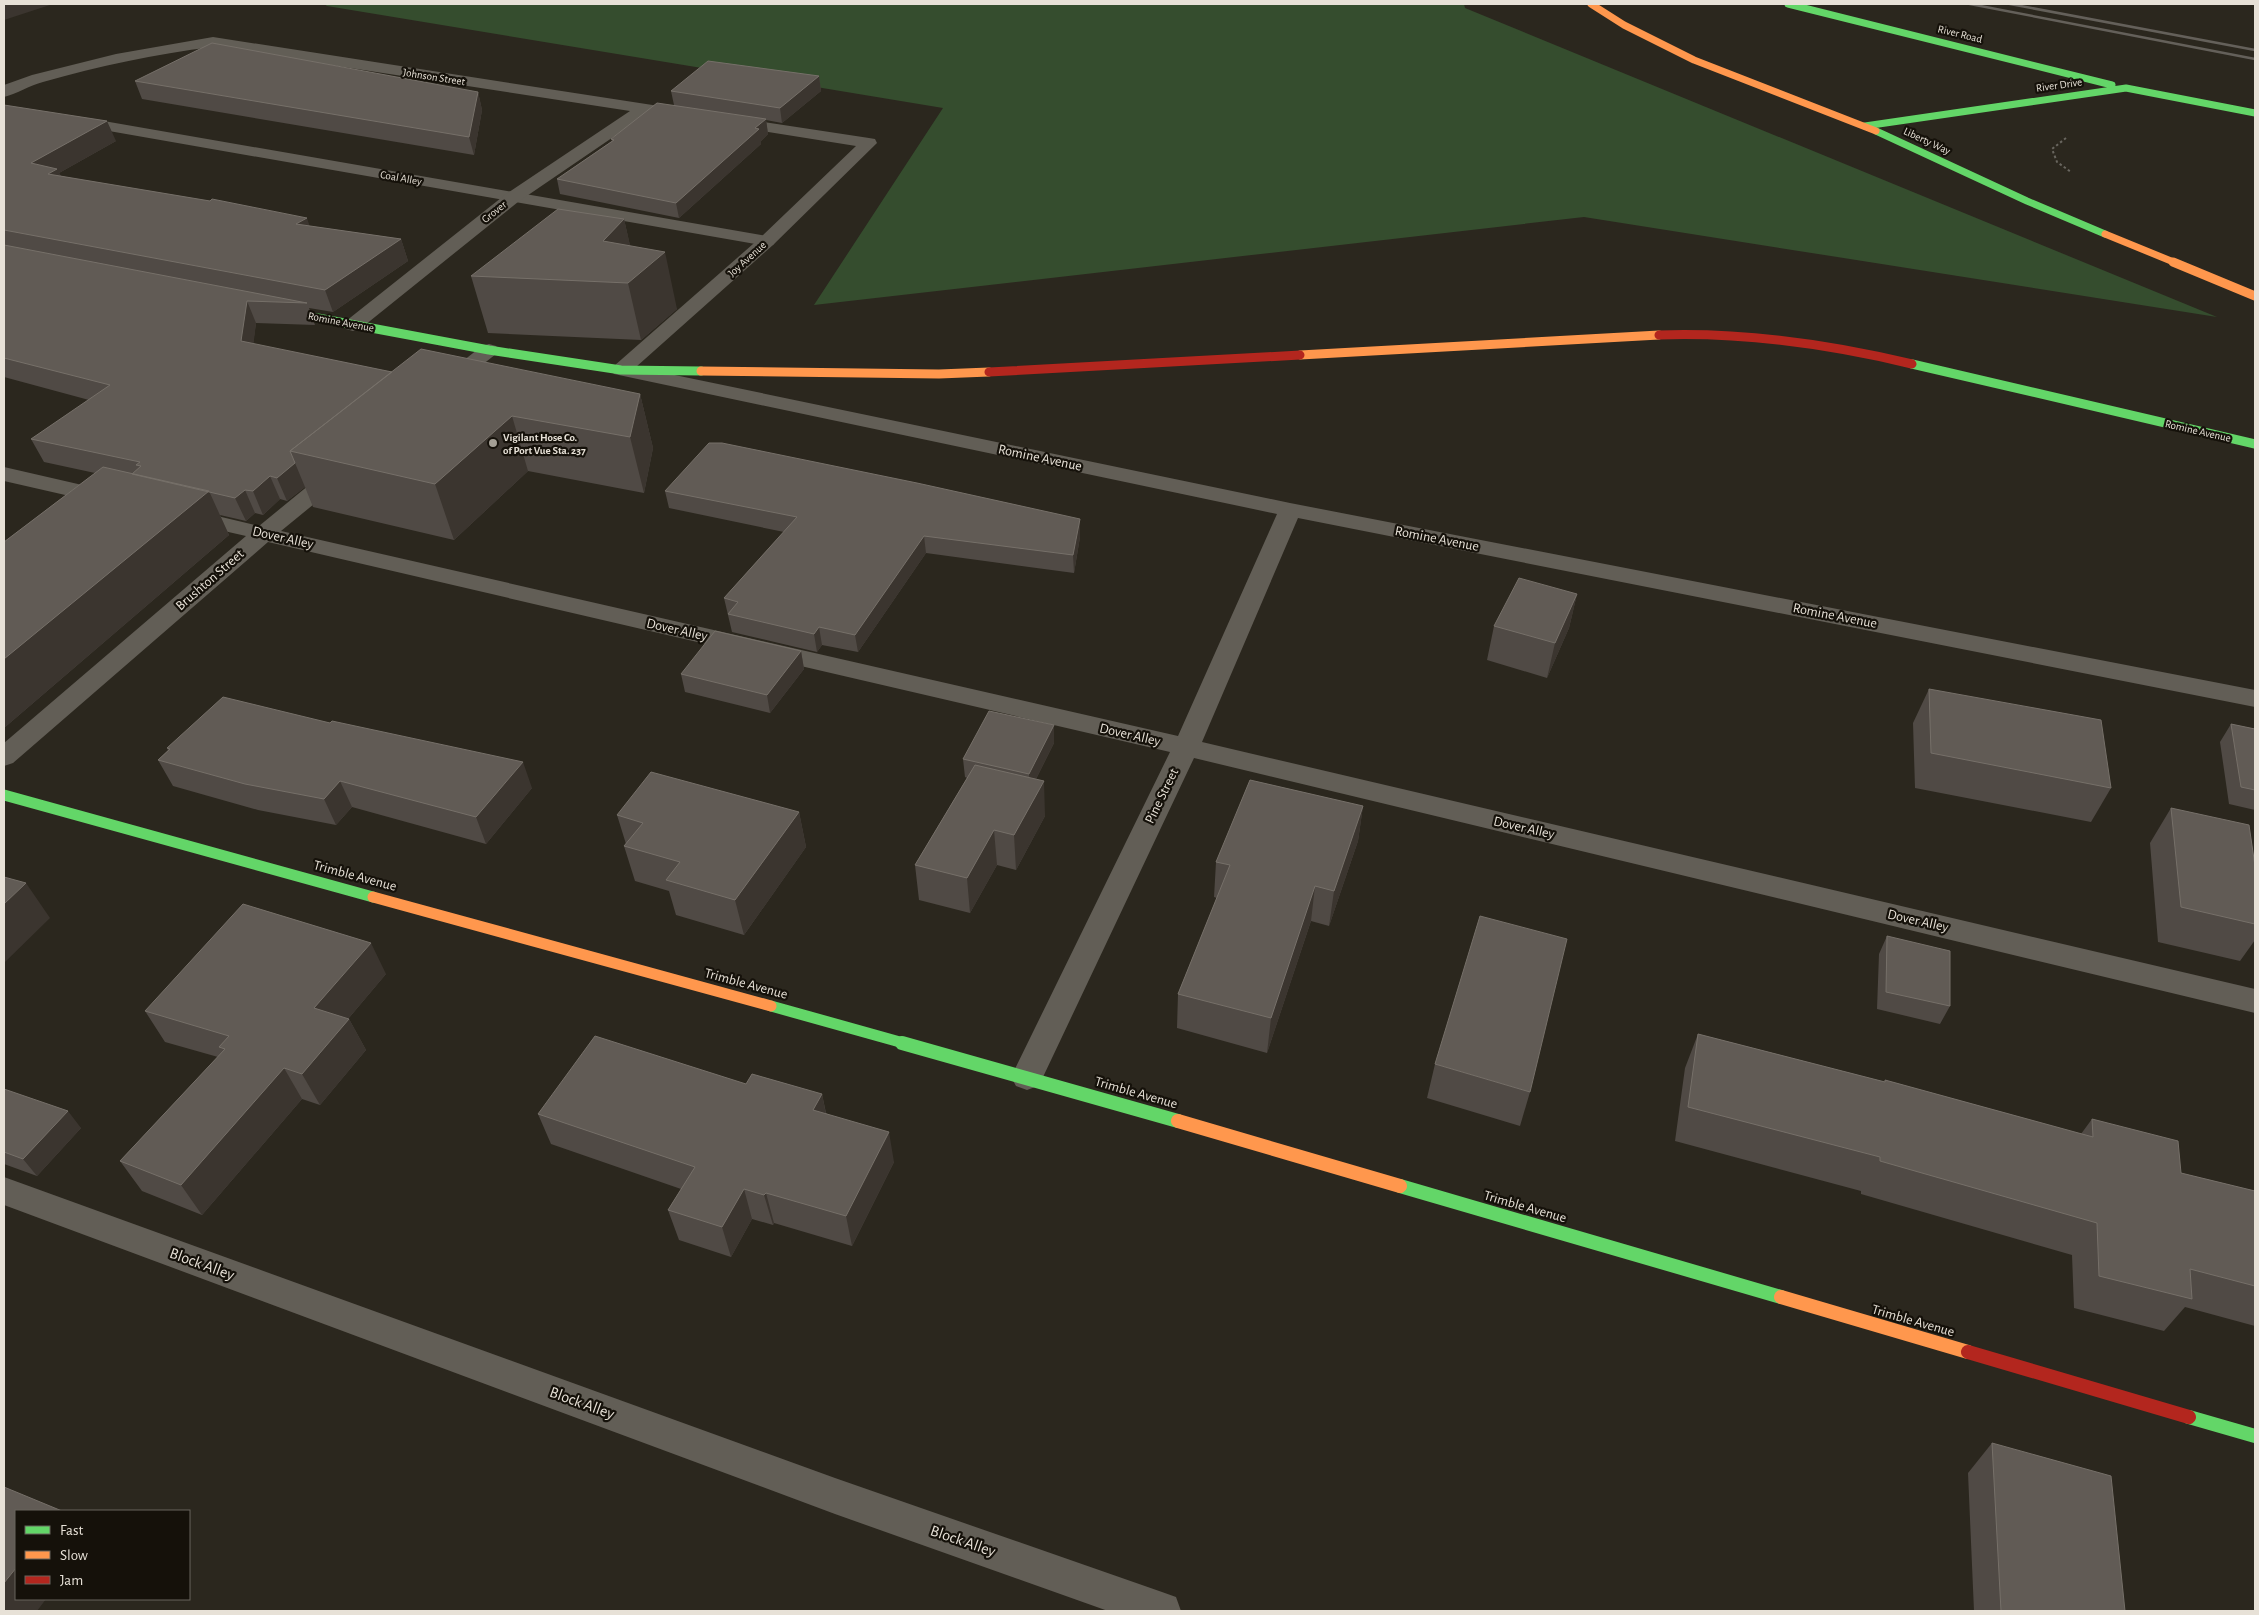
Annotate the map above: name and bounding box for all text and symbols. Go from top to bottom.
street label: River Road [1937,23,1984,45]
street label: Johnson Street [402,67,466,87]
street label: River Drive [2035,76,2083,94]
street label: Liberty Way [1902,125,1952,157]
street label: Coal Alley [379,169,423,187]
street label: Grover [480,199,509,225]
street label: Joy Avenue [726,239,768,279]
street label: Romine Avenue [307,310,375,334]
street label: Romine Avenue [2164,418,2232,444]
place label: Vigilant Hose Co. of Port Vue Sta. 237 [503,432,586,456]
marker: Vigilant Hose Co. of Port Vue Sta. 237 [487,437,499,449]
street label: Romine Avenue [997,442,1083,474]
street label: Dover Alley [251,524,315,552]
street label: Romine Avenue [1394,524,1480,554]
street label: Brushton Street [173,546,247,613]
street label: Romine Avenue [1792,601,1878,631]
street label: Dover Alley [645,616,709,644]
street label: Dover Alley [1098,721,1162,749]
street label: Pine Street [1143,766,1182,826]
street label: Dover Alley [1492,814,1556,842]
street label: Trimble Avenue [312,858,398,894]
street label: Dover Alley [1886,907,1950,935]
street label: Trimble Avenue [703,966,789,1002]
street label: Trimble Avenue [1093,1075,1179,1111]
street label: Trimble Avenue [1482,1189,1568,1225]
street label: Block Alley [167,1245,237,1284]
street label: Trimble Avenue [1870,1303,1956,1339]
street label: Block Alley [547,1384,617,1423]
legend [15,1510,190,1600]
street label: Block Alley [928,1522,998,1561]
text: Fast [60,1523,84,1538]
text: Slow [60,1548,88,1563]
text: Jam [60,1573,83,1588]

